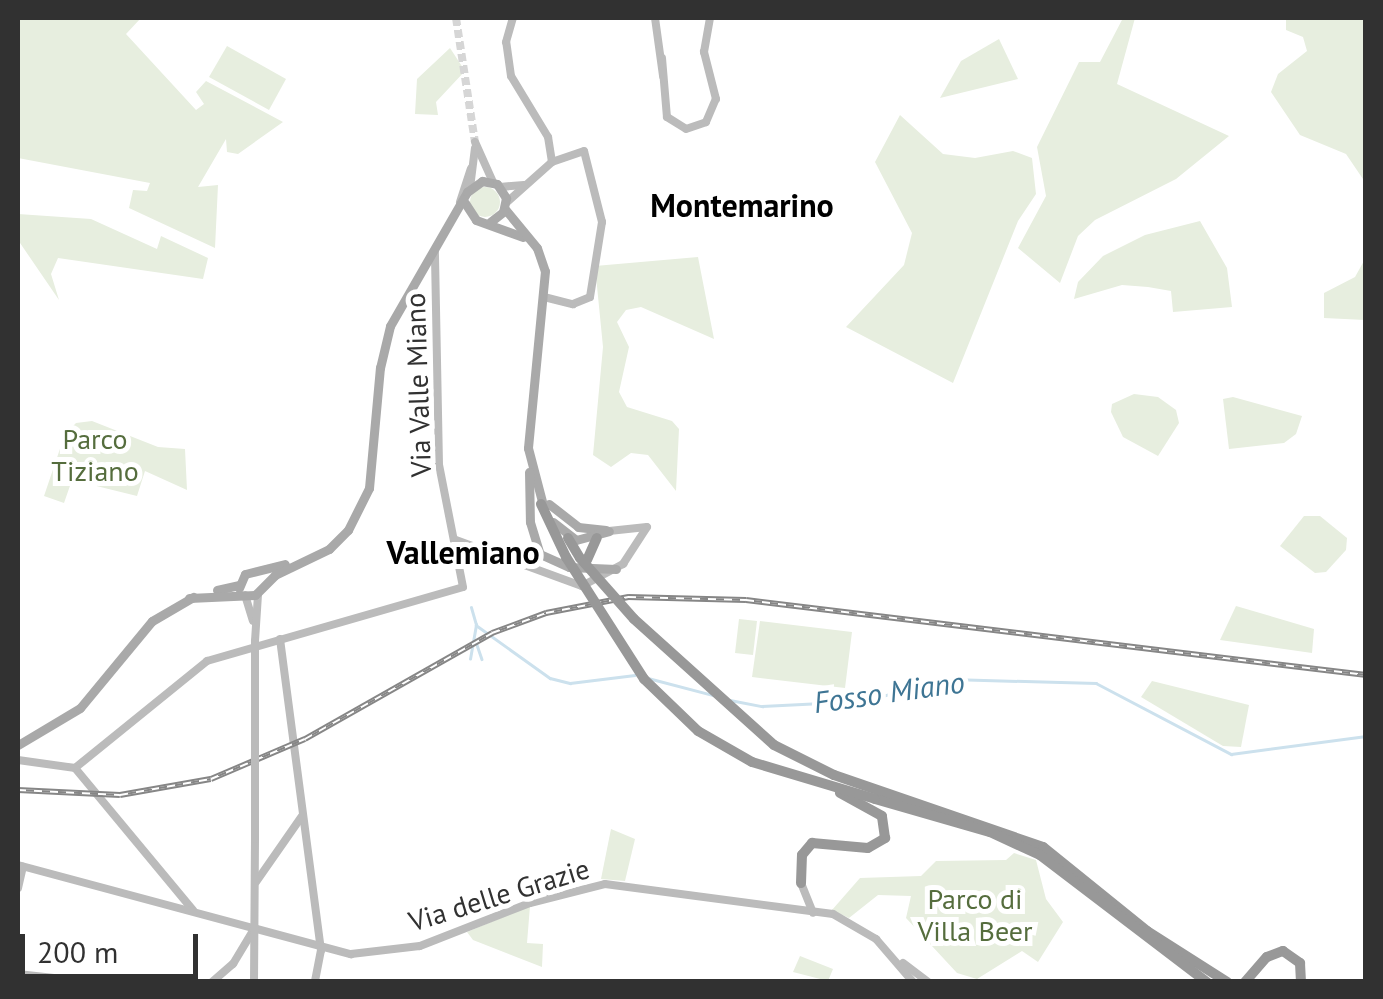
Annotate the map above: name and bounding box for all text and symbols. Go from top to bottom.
district label: Montemarino [650,186,834,224]
street label: Via Valle Miano [398,292,438,478]
park label: Parco Tiziano [51,422,139,488]
district label: Vallemiano [386,533,540,571]
water label: Fosso Miano [811,664,967,720]
street label: Via delle Grazie [405,852,593,938]
park label: Parco di Villa Beer [917,882,1033,948]
scale bar [25,914,202,976]
text: 200 m [37,932,118,971]

